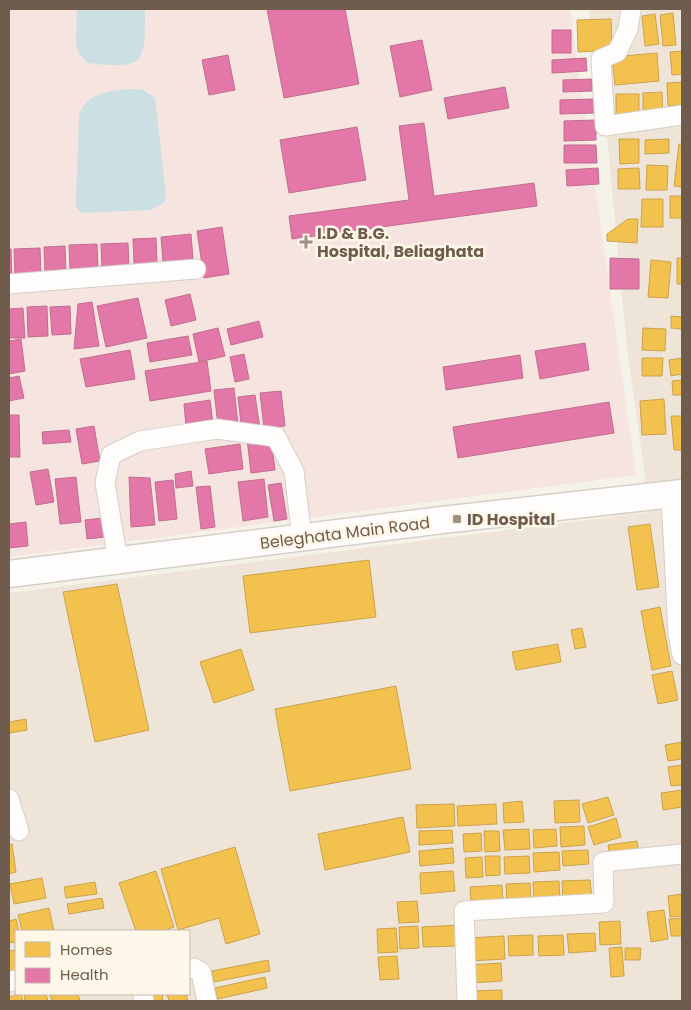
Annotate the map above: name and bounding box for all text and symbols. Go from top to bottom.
place label: I.D & B.G. Hospital, Beliaghata [317,222,484,263]
marker: I.D & B.G. Hospital, Beliaghata [299,235,313,249]
place label: ID Hospital [467,508,555,531]
street label: Beleghata Main Road [259,511,431,555]
marker: ID Hospital [451,513,463,525]
legend [15,930,190,995]
text: Homes [60,939,113,960]
text: Health [60,964,109,985]

